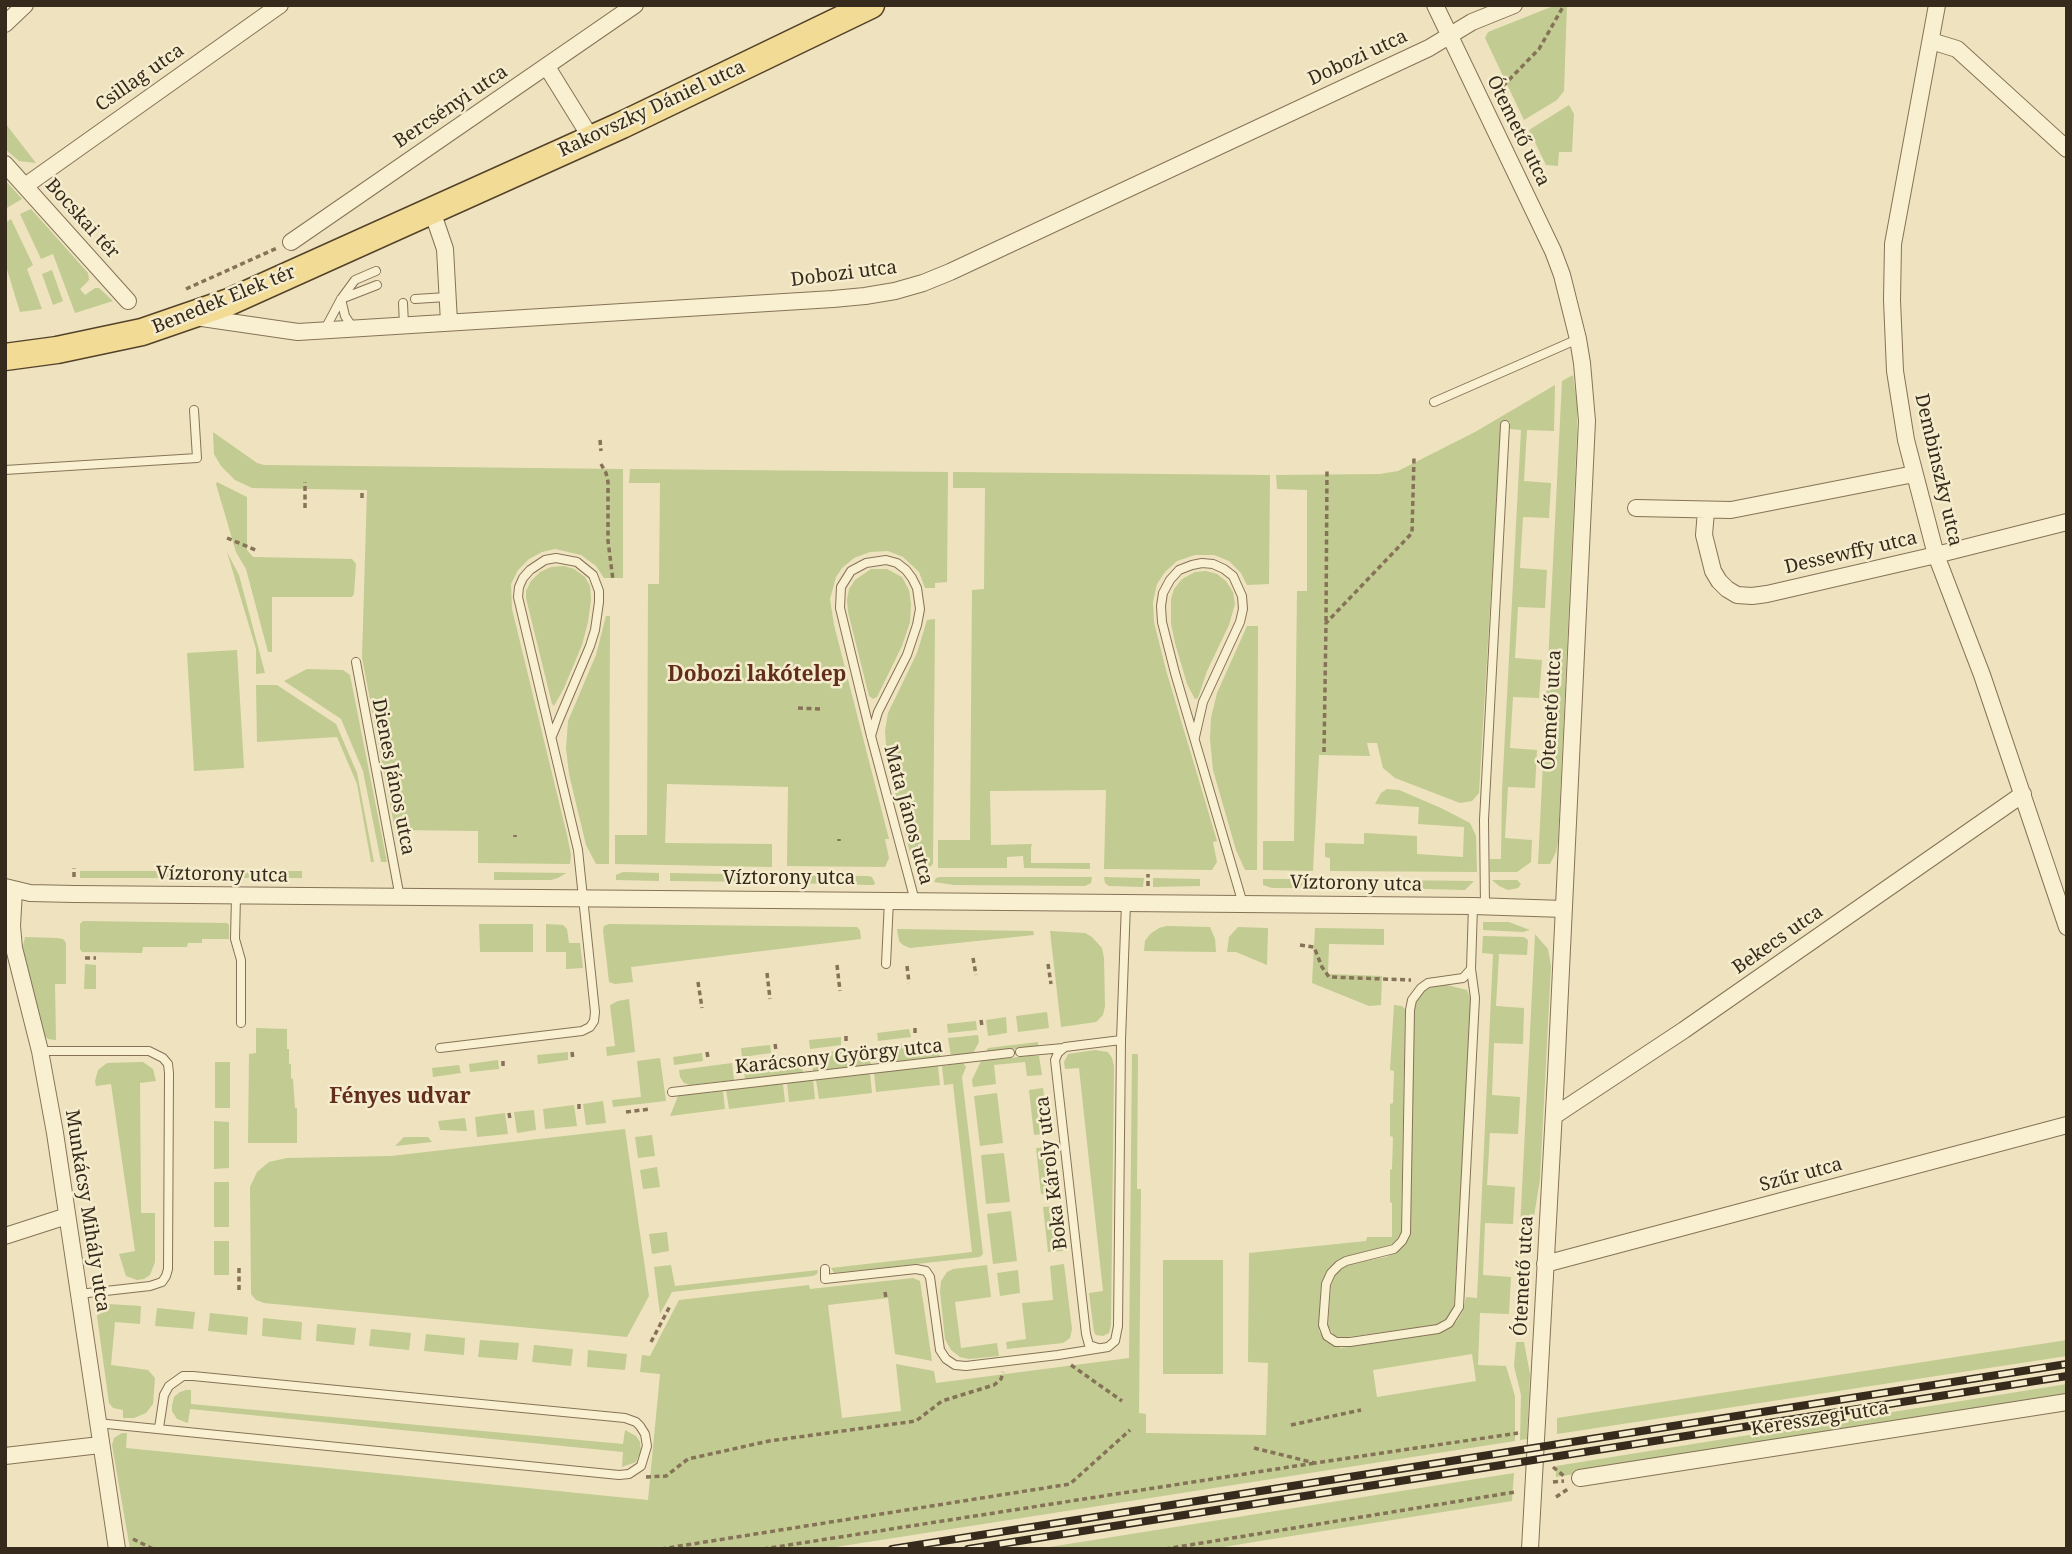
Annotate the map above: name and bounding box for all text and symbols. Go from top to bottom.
street label: Dobozi utca [1305,25,1411,91]
street label: Csillag utca [91,39,189,117]
street label: Rakovszky Dániel utca [555,56,749,162]
street label: Bercsényi utca [390,61,512,153]
street label: Ótemető utca [1481,72,1555,190]
street label: Bocskai tér [40,174,124,264]
street label: Dobozi utca [790,256,898,292]
street label: Benedek Elek tér [149,261,299,339]
street label: Dembinszky utca [1909,392,1967,548]
street label: Dessewffy utca [1782,527,1920,579]
street label: Ótemető utca [1537,649,1567,771]
district label: Dobozi lakótelep [668,662,846,688]
street label: Dienes János utca [367,697,419,857]
street label: Mata János utca [878,743,938,887]
street label: Víztorony utca [156,862,288,888]
street label: Víztorony utca [723,868,855,890]
street label: Víztorony utca [1290,871,1422,897]
street label: Bekecs utca [1728,901,1828,979]
street label: Karácsony György utca [734,1035,944,1079]
district label: Fényes udvar [329,1084,471,1110]
street label: Boka Károly utca [1031,1095,1073,1251]
street label: Munkácsy Mihály utca [60,1108,114,1314]
street label: Szűr utca [1757,1153,1845,1197]
street label: Ótemető utca [1509,1215,1539,1337]
street label: Keresszegi utca [1749,1397,1891,1441]

